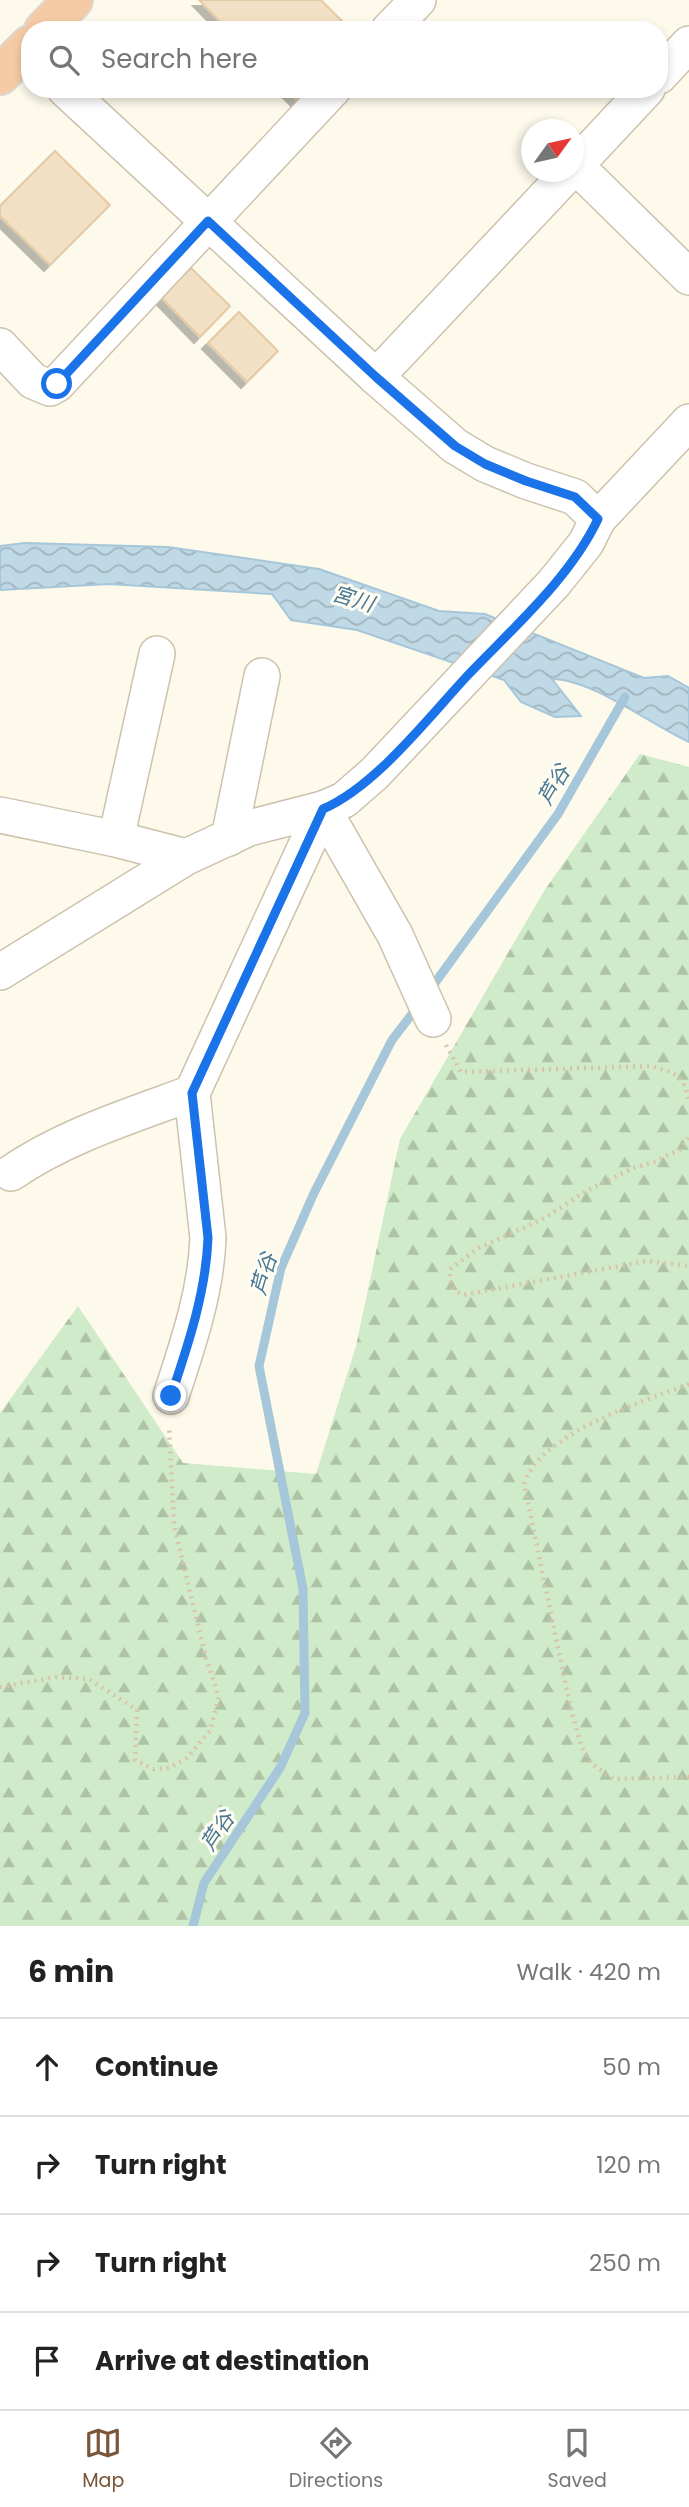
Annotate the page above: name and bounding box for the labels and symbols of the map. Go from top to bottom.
north arrow [521,119,584,182]
route start [41,368,72,399]
water label: 宮川 [329,579,379,619]
water label: 芦谷 [530,758,578,810]
water label: 芦谷 [244,1248,284,1298]
route end [155,1380,186,1411]
water label: 芦谷 [194,1804,242,1856]

